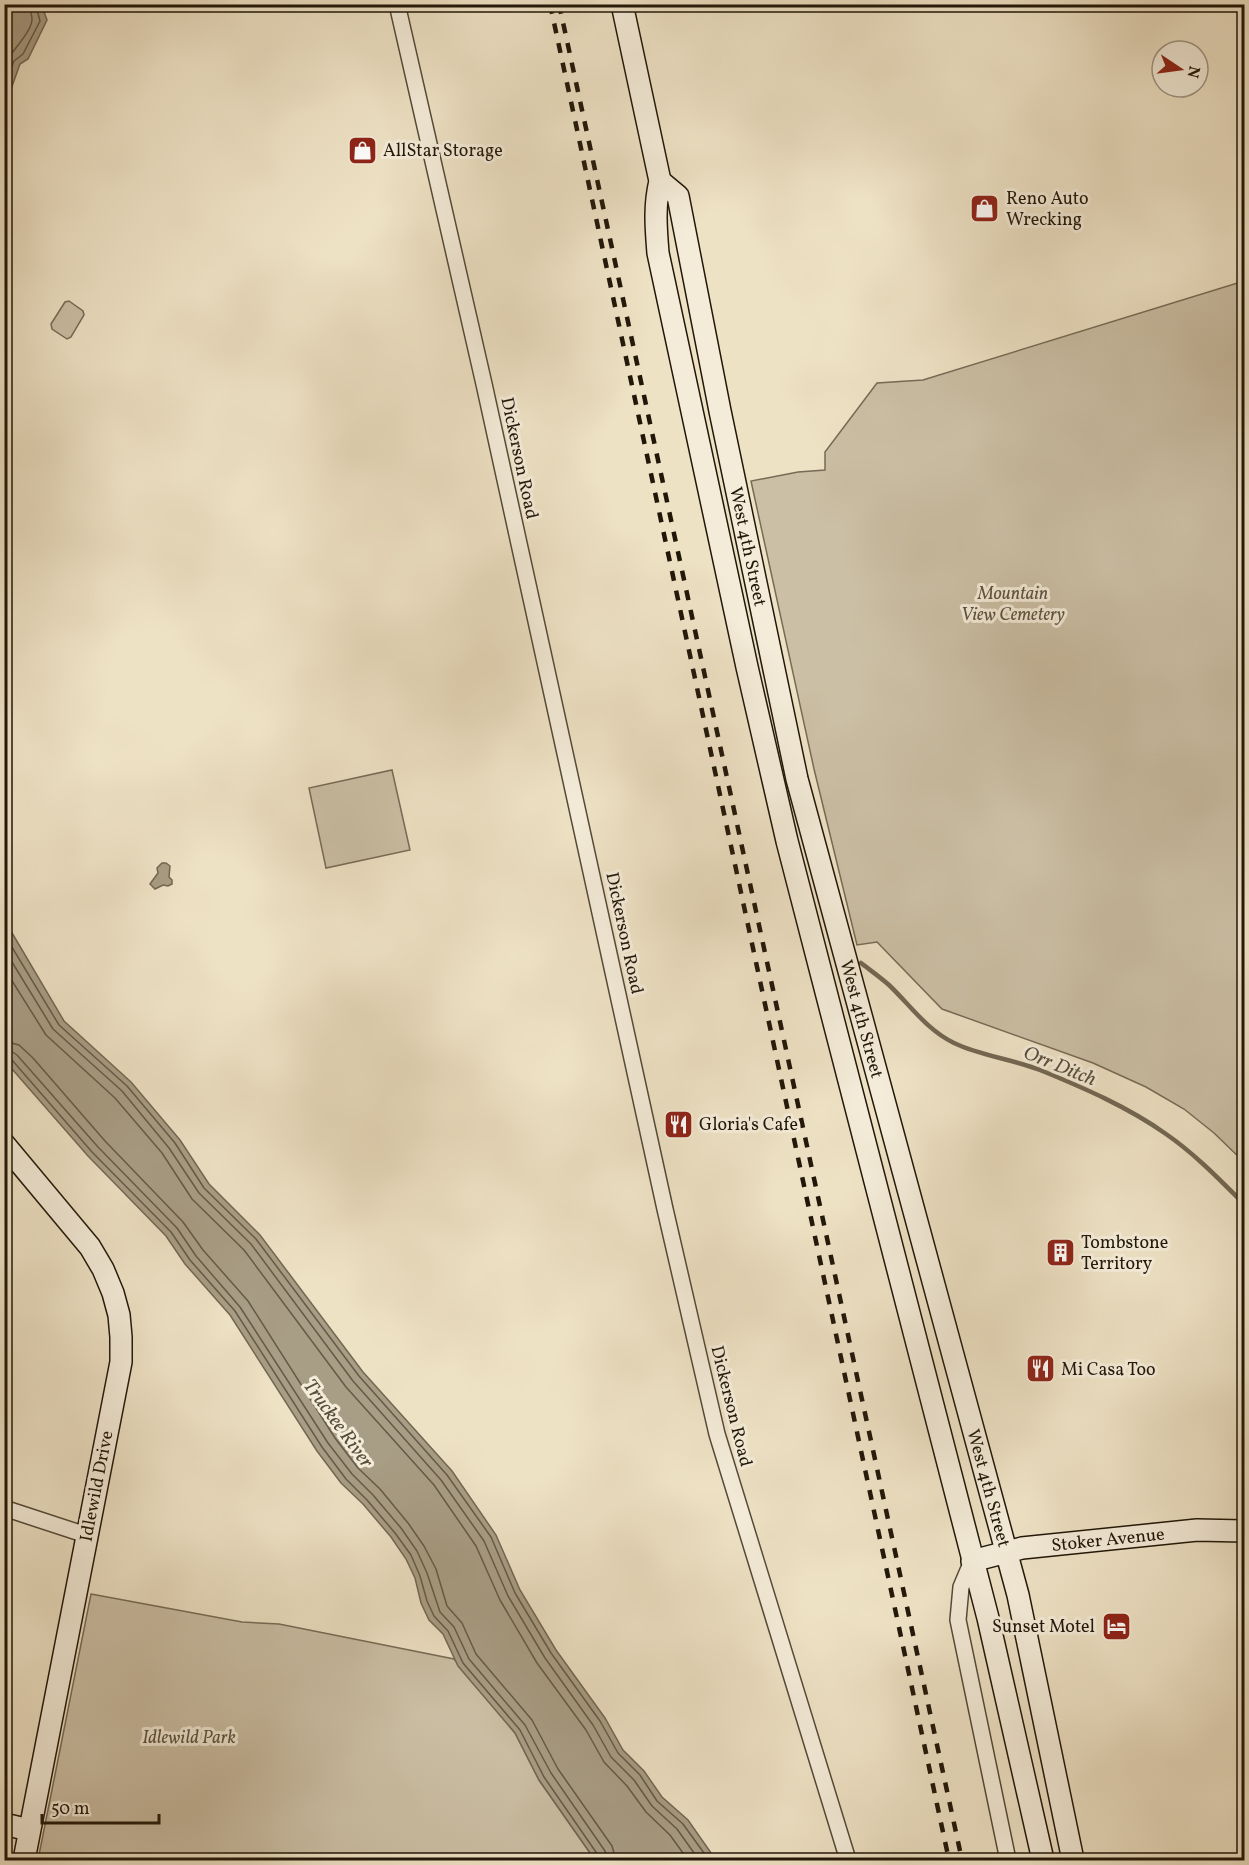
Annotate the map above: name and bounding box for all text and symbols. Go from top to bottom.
north arrow [1150,39,1210,99]
text: N [1181,64,1205,80]
shop icon: AllStar Storage [346,134,378,166]
place label: AllStar Storage [383,139,503,164]
place label: Reno Auto Wrecking [1006,187,1089,233]
shop icon: Reno Auto Wrecking [969,192,1001,224]
street label: Dickerson Road [493,395,544,522]
street label: West 4th Street [722,485,772,609]
park label: Mountain View Cemetery [961,582,1065,628]
street label: Dickerson Road [598,870,649,997]
street label: West 4th Street [833,957,888,1081]
water label: Orr Ditch [1019,1040,1100,1094]
restaurant icon: Gloria's Cafe [662,1108,694,1140]
place label: Gloria's Cafe [699,1113,798,1138]
place label: Tombstone Territory [1081,1231,1168,1277]
building icon: Tombstone Territory [1044,1236,1076,1268]
street label: Dickerson Road [703,1343,758,1470]
restaurant icon: Mi Casa Too [1024,1353,1056,1385]
place label: Mi Casa Too [1061,1358,1156,1383]
water label: Truckee River [296,1374,380,1475]
street label: West 4th Street [960,1426,1016,1550]
street label: Idlewild Drive [74,1429,120,1544]
street label: Stoker Avenue [1050,1522,1166,1559]
hotel icon: Sunset Motel [1100,1610,1132,1642]
place label: Sunset Motel [992,1615,1095,1640]
park label: Idlewild Park [142,1726,236,1751]
scale bar [42,1787,159,1825]
text: 50 m [51,1797,90,1822]

